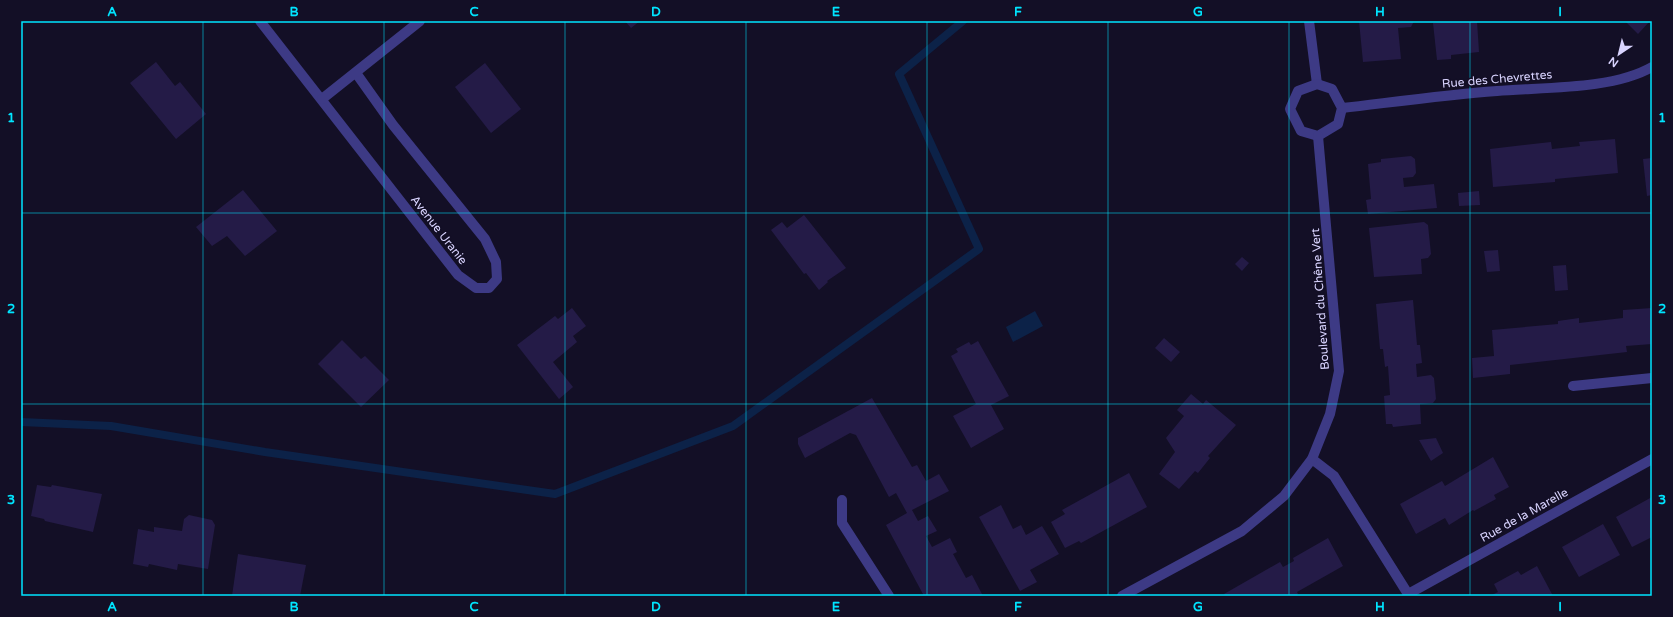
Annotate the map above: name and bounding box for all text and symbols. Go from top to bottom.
text: A [107,4,117,20]
text: B [289,4,299,20]
text: C [469,4,479,20]
text: D [651,4,661,20]
text: E [832,4,840,20]
text: F [1014,4,1022,20]
text: G [1193,4,1203,20]
text: H [1375,4,1385,20]
text: I [1558,4,1562,20]
north arrow [1599,34,1639,74]
text: N [1606,54,1621,70]
street label: Rue des Chevrettes [1441,67,1553,91]
text: 1 [7,110,15,126]
text: 1 [1658,110,1666,126]
street label: Avenue Uranie [408,193,470,267]
street label: Boulevard du Chêne Vert [1308,227,1332,370]
text: 2 [7,301,15,317]
text: 2 [1658,301,1666,317]
street label: Rue de la Marelle [1478,485,1571,545]
text: 3 [7,492,15,508]
text: 3 [1658,492,1666,508]
text: A [107,599,117,615]
text: B [289,599,299,615]
text: C [469,599,479,615]
text: D [651,599,661,615]
text: E [832,599,840,615]
text: F [1014,599,1022,615]
text: G [1193,599,1203,615]
text: H [1375,599,1385,615]
text: I [1558,599,1562,615]

